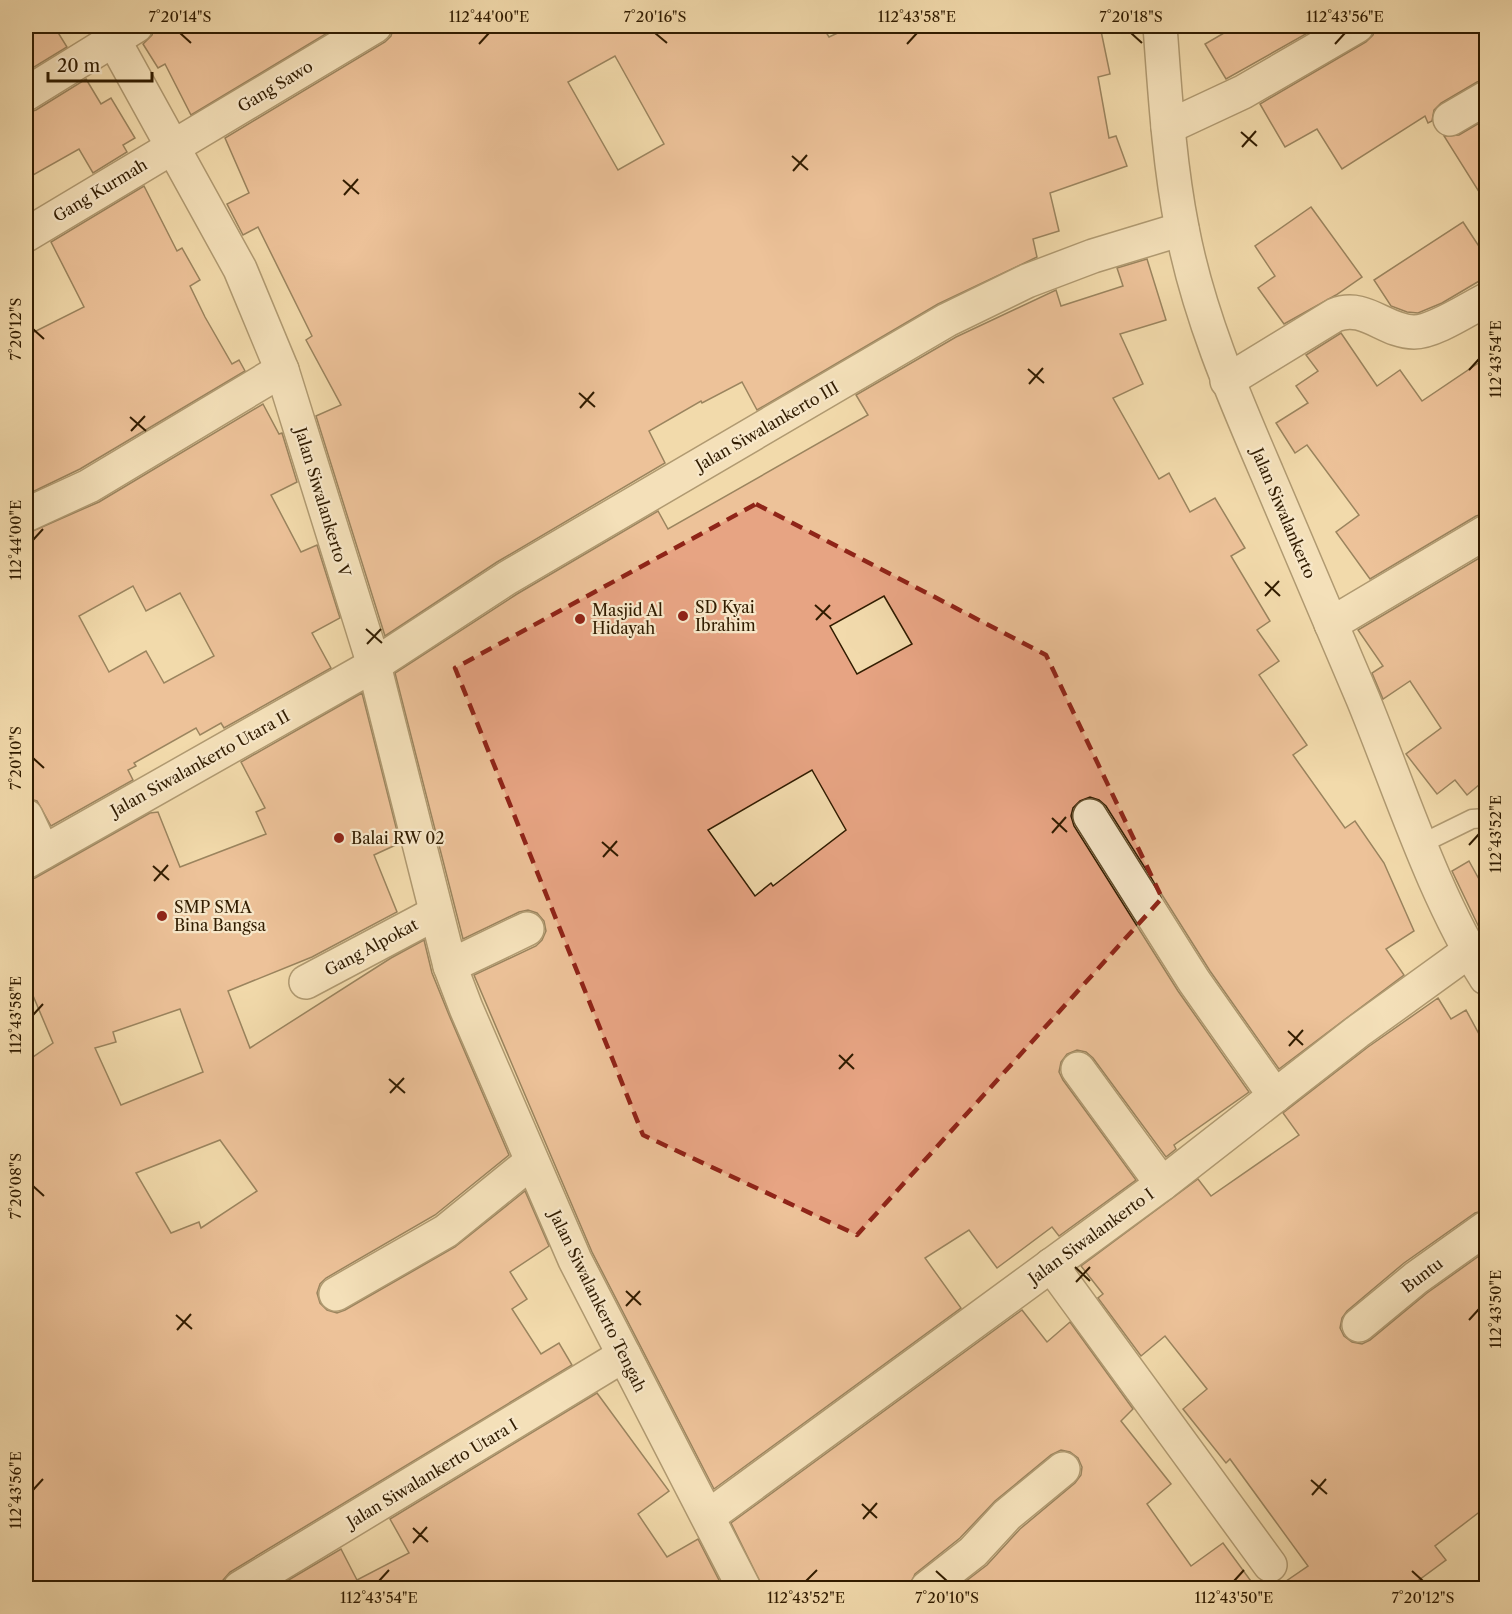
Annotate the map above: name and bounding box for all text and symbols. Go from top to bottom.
text: 7°20'14"S [148,7,212,26]
text: 112°44'00"E [449,7,529,26]
text: 7°20'16"S [623,7,687,26]
text: 112°43'58"E [878,7,956,26]
text: 7°20'18"S [1099,7,1163,26]
text: 112°43'56"E [1306,7,1384,26]
scale bar [48,45,152,83]
text: 20 m [57,55,101,77]
street label: Gang Sawo [234,56,316,116]
street label: Gang Kurmah [49,154,151,226]
text: 7°20'12"S [6,297,25,361]
text: 112°43'54"E [1486,320,1505,398]
street label: Jalan Siwalankerto III [689,377,842,477]
street label: Jalan Siwalankerto V [290,422,355,580]
street label: Jalan Siwalankerto [1246,442,1321,581]
text: 112°44'00"E [6,500,25,580]
place label: SD Kyai Ibrahim [695,597,756,635]
place label: Masjid Al Hidayah [592,600,663,638]
marker: SD Kyai Ibrahim [676,609,690,623]
marker: Masjid Al Hidayah [573,612,587,626]
street label: Jalan Siwalankerto Utara II [104,705,293,822]
text: 7°20'10"S [6,726,25,790]
text: 112°43'52"E [1486,795,1505,873]
place label: Balai RW 02 [351,828,445,848]
marker: Balai RW 02 [332,831,346,845]
place label: SMP SMA Bina Bangsa [174,897,267,935]
marker: SMP SMA Bina Bangsa [155,909,169,923]
street label: Gang Alpokat [321,914,421,980]
text: 112°43'58"E [6,976,25,1054]
text: 7°20'08"S [6,1153,25,1219]
street label: Jalan Siwalankerto I [1022,1184,1158,1290]
street label: Jalan Siwalankerto Tengah [544,1204,651,1395]
street label: Buntu [1397,1253,1447,1297]
text: 112°43'50"E [1486,1270,1505,1348]
street label: Jalan Siwalankerto Utara I [341,1414,521,1533]
text: 112°43'56"E [6,1451,25,1529]
text: 112°43'54"E [340,1588,418,1607]
text: 112°43'52"E [767,1588,845,1607]
text: 7°20'10"S [915,1588,979,1607]
text: 112°43'50"E [1195,1588,1273,1607]
text: 7°20'12"S [1391,1588,1455,1607]

